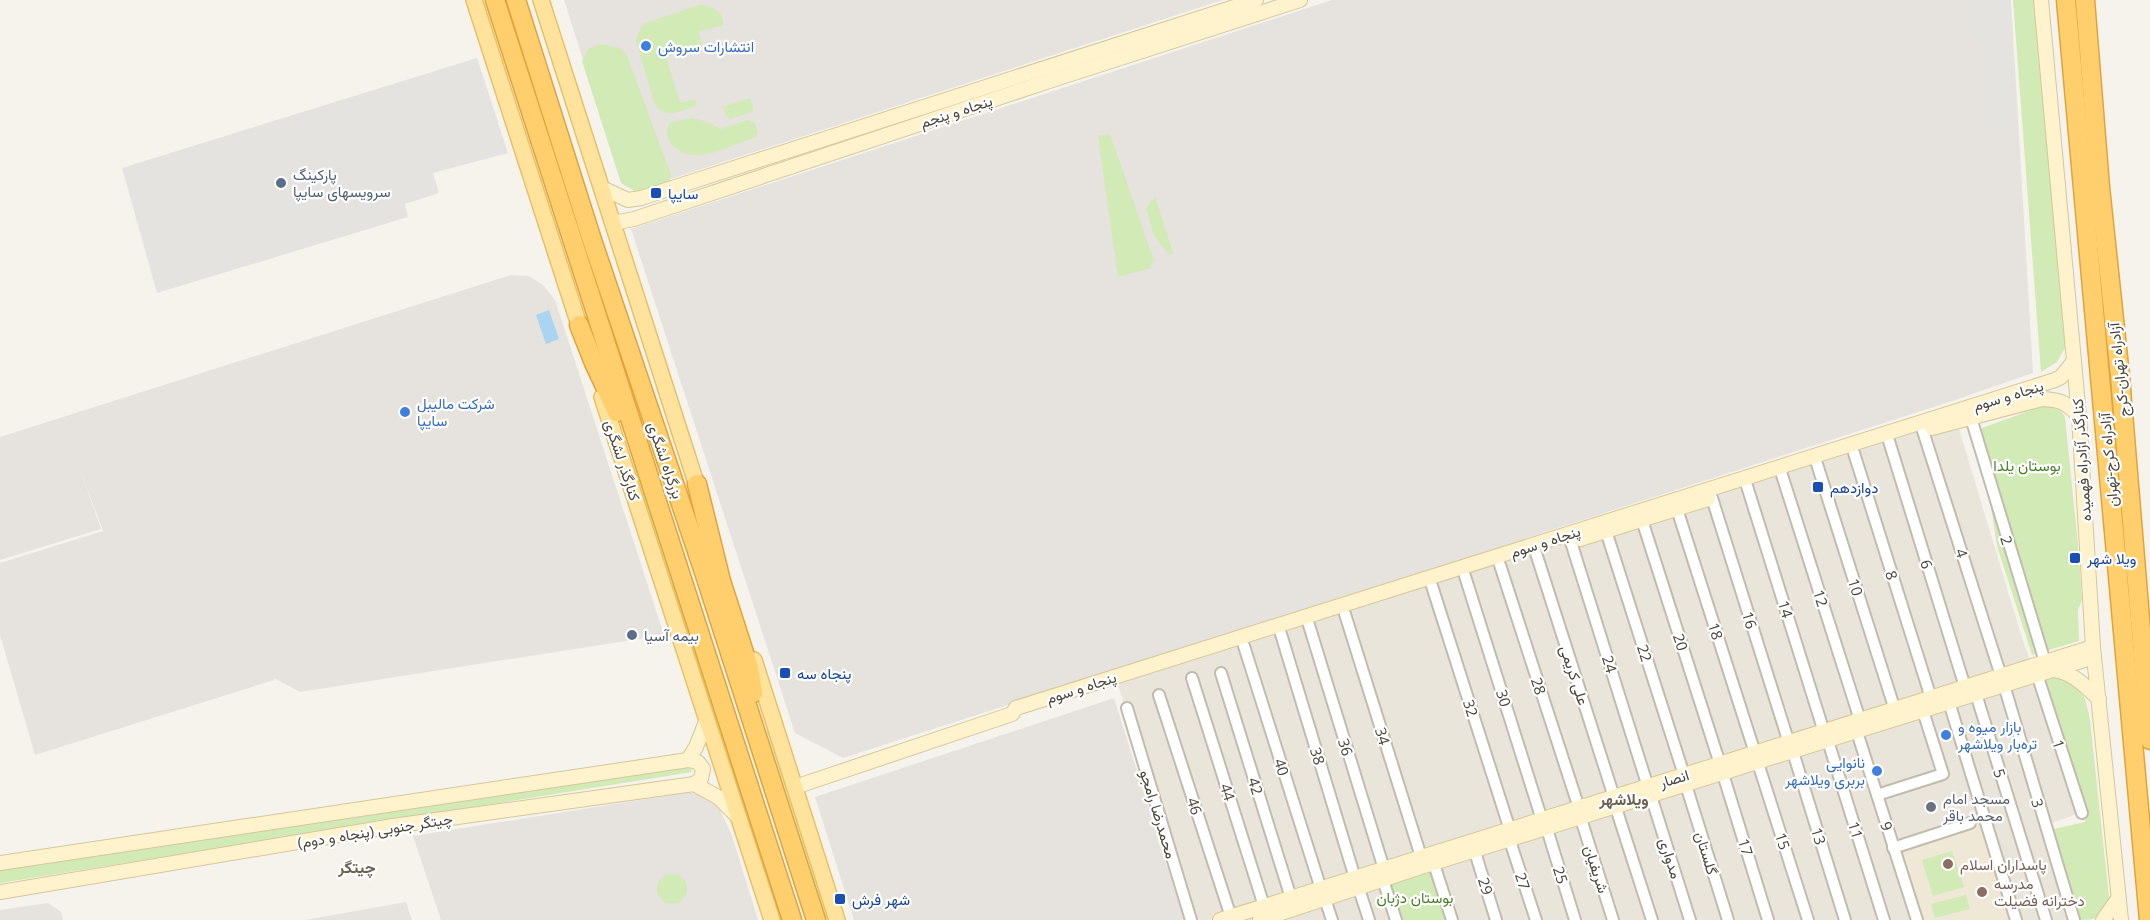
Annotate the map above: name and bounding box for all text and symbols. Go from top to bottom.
place label: انتشارات سروش [658,36,754,57]
marker: انتشارات سروش [639,39,653,53]
street label: پنجاه و پنجم [917,90,995,133]
place label: پارکینگ سرویسهای سایپا [293,164,391,202]
marker: پارکینگ سرویسهای سایپا [274,176,288,190]
place label: سایپا [668,183,698,204]
marker: سایپا [649,186,663,200]
street label: آزادراه تهران-کرج [2103,320,2135,418]
street label: پنجاه و سوم [1970,375,2046,416]
place label: شرکت مالیبل سایپا [417,393,495,431]
street label: کنارگذر آزادراه فهمیده [2067,398,2095,522]
marker: شرکت مالیبل سایپا [398,405,412,419]
street label: آزادراه کرج-تهران [2094,410,2124,508]
street label: کنارگذر لشگری [600,417,646,504]
street label: بزرگراه لشگری [642,419,689,502]
park label: بوستان یلدا [1993,455,2061,475]
place label: دوازدهم [1830,477,1878,498]
marker: دوازدهم [1811,480,1825,494]
street label: پنجاه و سوم [1507,520,1583,563]
street label: 2 [1996,533,2018,547]
street label: 4 [1951,546,1973,561]
place label: ویلا شهر [2086,548,2136,568]
marker: ویلا شهر [2068,551,2082,565]
street label: 6 [1916,557,1938,571]
street label: 8 [1881,568,1903,582]
street label: 10 [1844,576,1868,598]
street label: 12 [1809,587,1833,609]
street label: 14 [1774,598,1798,621]
street label: 16 [1738,609,1762,631]
street label: 18 [1704,620,1728,642]
place label: بیمه آسیا [644,625,699,645]
marker: بیمه آسیا [625,628,639,642]
street label: 20 [1669,631,1693,653]
street label: علی کریمی [1555,642,1594,708]
street label: 22 [1633,642,1657,664]
street label: 24 [1598,653,1622,676]
place label: پنجاه سه [797,663,851,684]
marker: پنجاه سه [778,666,792,680]
street label: پنجاه و سوم [1043,666,1119,709]
street label: 28 [1527,675,1551,697]
street label: 30 [1492,687,1516,709]
street label: 32 [1459,697,1483,719]
place label: بازار میوه و تره‌بار ویلاشهر [1957,716,2037,753]
street label: 34 [1371,725,1395,748]
marker: بازار میوه و تره‌بار ویلاشهر [1939,728,1953,742]
street label: 36 [1334,736,1358,758]
street label: 1 [2048,737,2070,751]
street label: 38 [1306,745,1330,767]
place label: نانوایی بربری ویلاشهر [1784,752,1865,790]
street label: 40 [1270,756,1294,778]
street label: انصار [1656,764,1691,792]
marker: نانوایی بربری ویلاشهر [1870,764,1884,778]
street label: 5 [1989,766,2011,780]
street label: محمدرضا رامجو [1136,767,1182,861]
street label: 42 [1244,775,1268,797]
street label: 44 [1216,781,1240,804]
district label: ویلاشهر [1598,788,1649,810]
place label: مسجد امام محمد باقر [1942,788,2010,825]
street label: 46 [1183,795,1207,817]
street label: 3 [2027,796,2049,810]
marker: مسجد امام محمد باقر [1924,800,1938,814]
street label: چیتگر جنوبی (پنجاه و دوم) [296,808,454,853]
street label: 11 [1844,819,1868,841]
street label: 9 [1876,819,1898,833]
street label: 13 [1807,825,1831,847]
street label: گلستان [1691,829,1723,877]
street label: 15 [1771,830,1795,852]
street label: مدواری [1654,835,1687,881]
street label: 17 [1734,836,1758,858]
street label: شریفیان [1580,842,1614,896]
place label: پاسداران اسلام [1960,854,2047,875]
district label: چیتگر [337,856,376,879]
marker: پاسداران اسلام [1941,857,1955,871]
street label: 25 [1549,864,1573,886]
street label: 27 [1511,870,1535,892]
place label: مدرسه دخترانه فضیلت [1994,873,2085,910]
street label: 29 [1474,875,1498,897]
marker: مدرسه دخترانه فضیلت [1975,885,1989,899]
park label: بوستان دژبان [1376,887,1454,907]
place label: شهر فرش [852,889,910,910]
marker: شهر فرش [833,892,847,906]

